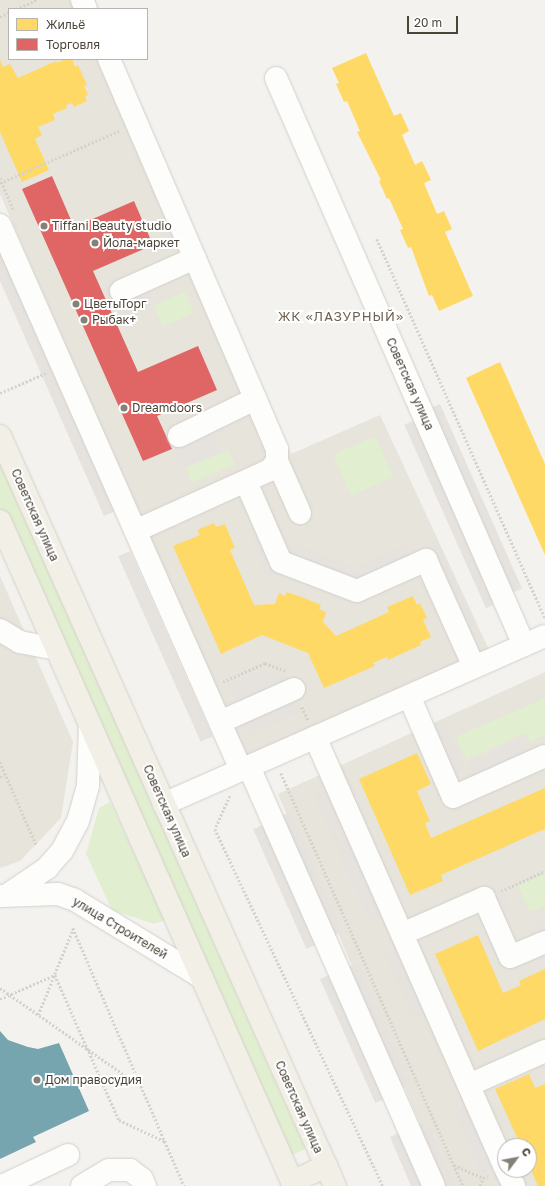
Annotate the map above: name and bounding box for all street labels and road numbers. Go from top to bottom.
street label: Советская улица [383,335,437,433]
street label: Советская улица [8,466,62,564]
street label: Советская улица [140,762,194,860]
street label: улица Строителей [70,894,170,962]
street label: Советская улица [272,1058,326,1156]

